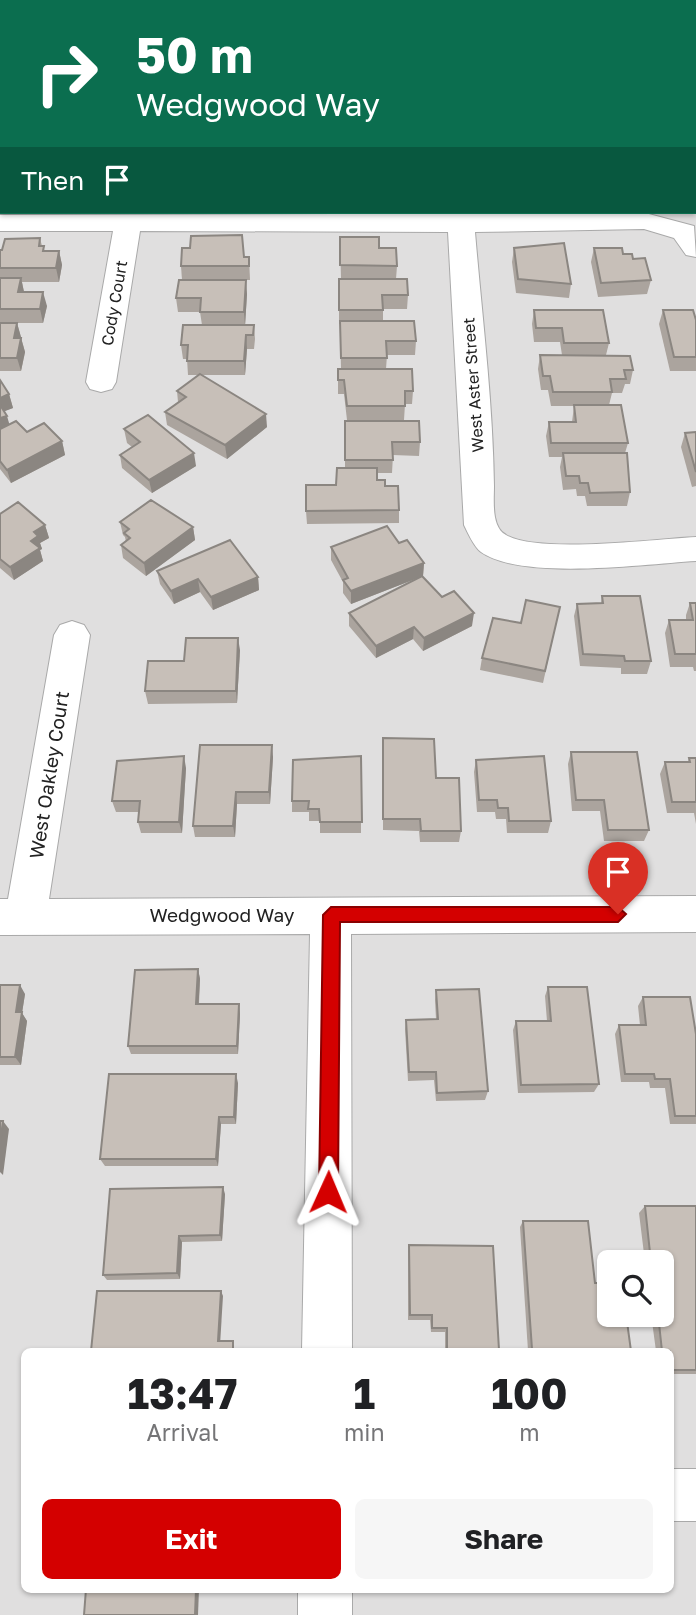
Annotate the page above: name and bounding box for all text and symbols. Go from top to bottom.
text: 50 m [136,25,253,84]
icon: right [21,28,112,119]
text: Wedgwood Way [136,85,380,123]
icon: arrive [98,161,136,199]
text: Then [21,165,84,196]
street label: Cody Court [97,259,131,347]
street label: West Aster Street [458,317,488,453]
street label: West Oakley Court [24,689,73,860]
pin [588,842,648,914]
icon: arrive [599,853,637,891]
street label: Wedgwood Way [150,903,295,926]
position arrow [291,1155,365,1229]
map controls [597,1250,674,1327]
button: search [597,1250,674,1327]
text: 13:47 [128,1368,237,1418]
text: 1 [353,1368,375,1418]
text: 100 [491,1368,567,1418]
text: Arrival [146,1418,219,1446]
text: min [344,1418,385,1446]
text: m [519,1418,540,1446]
button: Exit [42,1499,341,1579]
button: Share [355,1499,653,1579]

